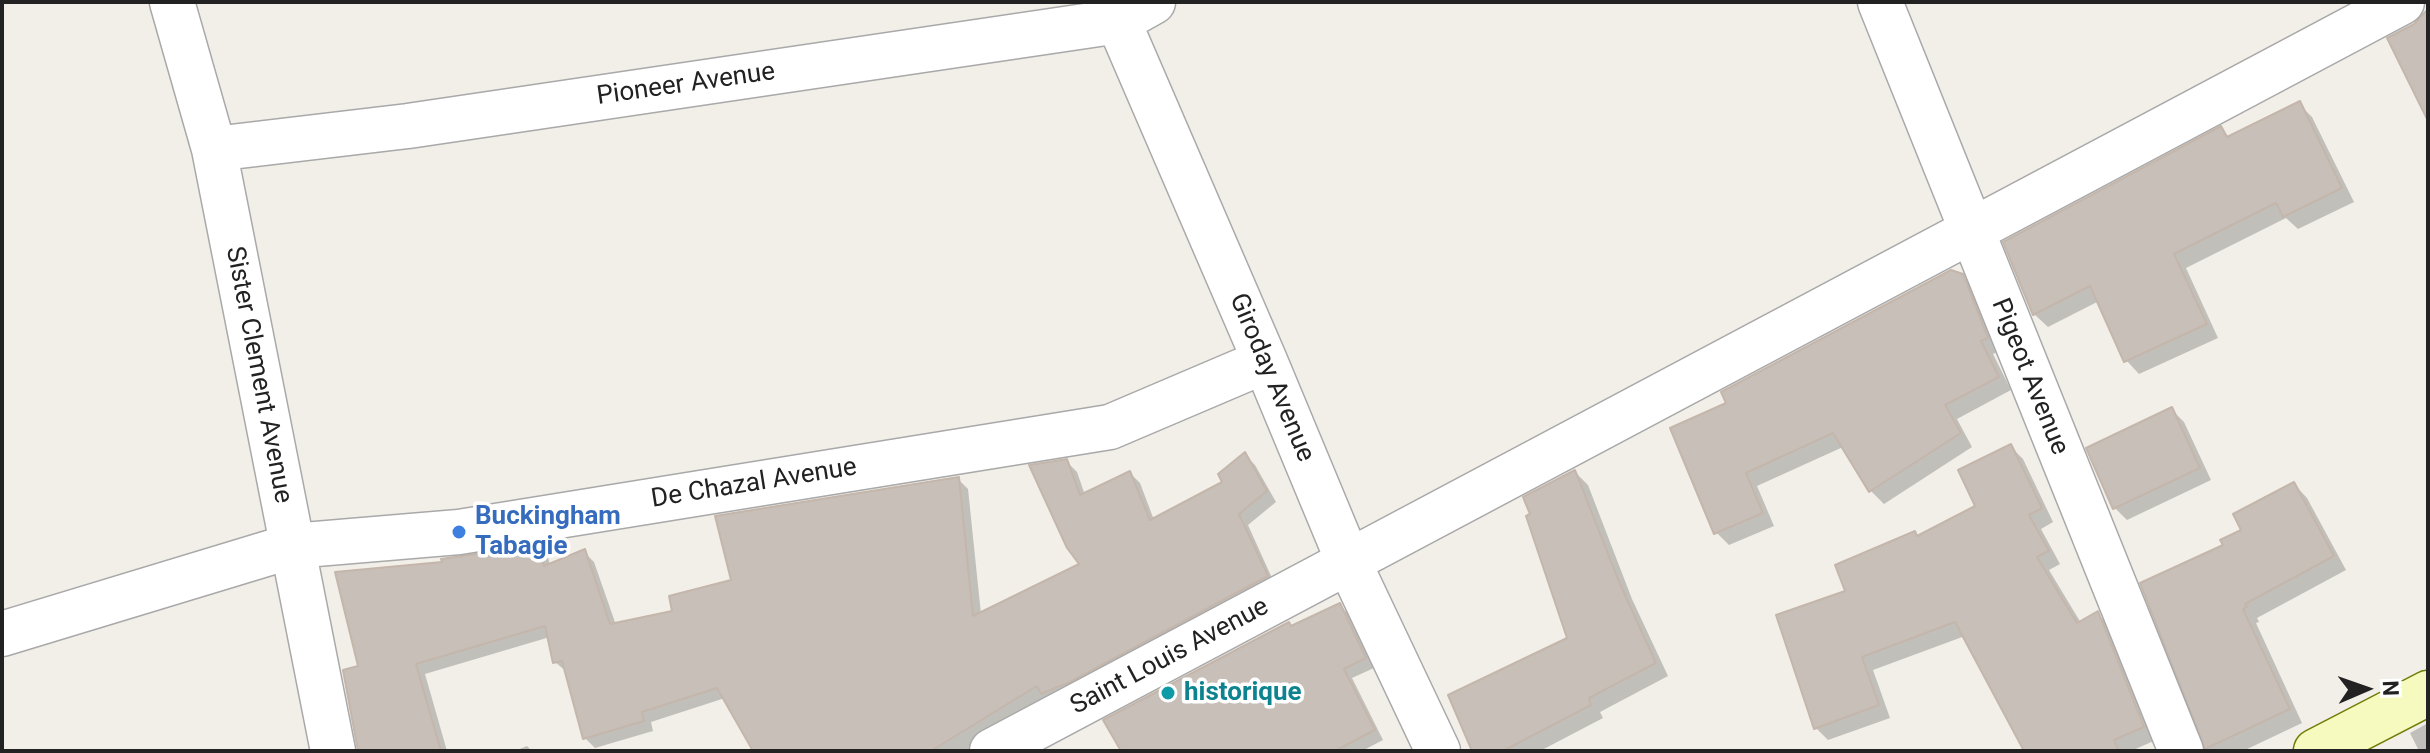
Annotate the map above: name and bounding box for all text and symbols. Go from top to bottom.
street label: Pioneer Avenue [595,57,777,113]
street label: Sister Clement Avenue [218,244,298,506]
street label: Giroday Avenue [1222,289,1320,467]
street label: Pigeot Avenue [1983,294,2075,460]
street label: De Chazal Avenue [649,452,859,516]
place label: Buckingham Tabagie [475,501,621,562]
marker: Buckingham Tabagie [450,523,468,541]
street label: Saint Louis Avenue [1066,592,1274,722]
north arrow [2326,649,2406,729]
place label: historique [1184,677,1302,709]
text: N [2378,680,2403,696]
marker: historique [1159,684,1177,702]

